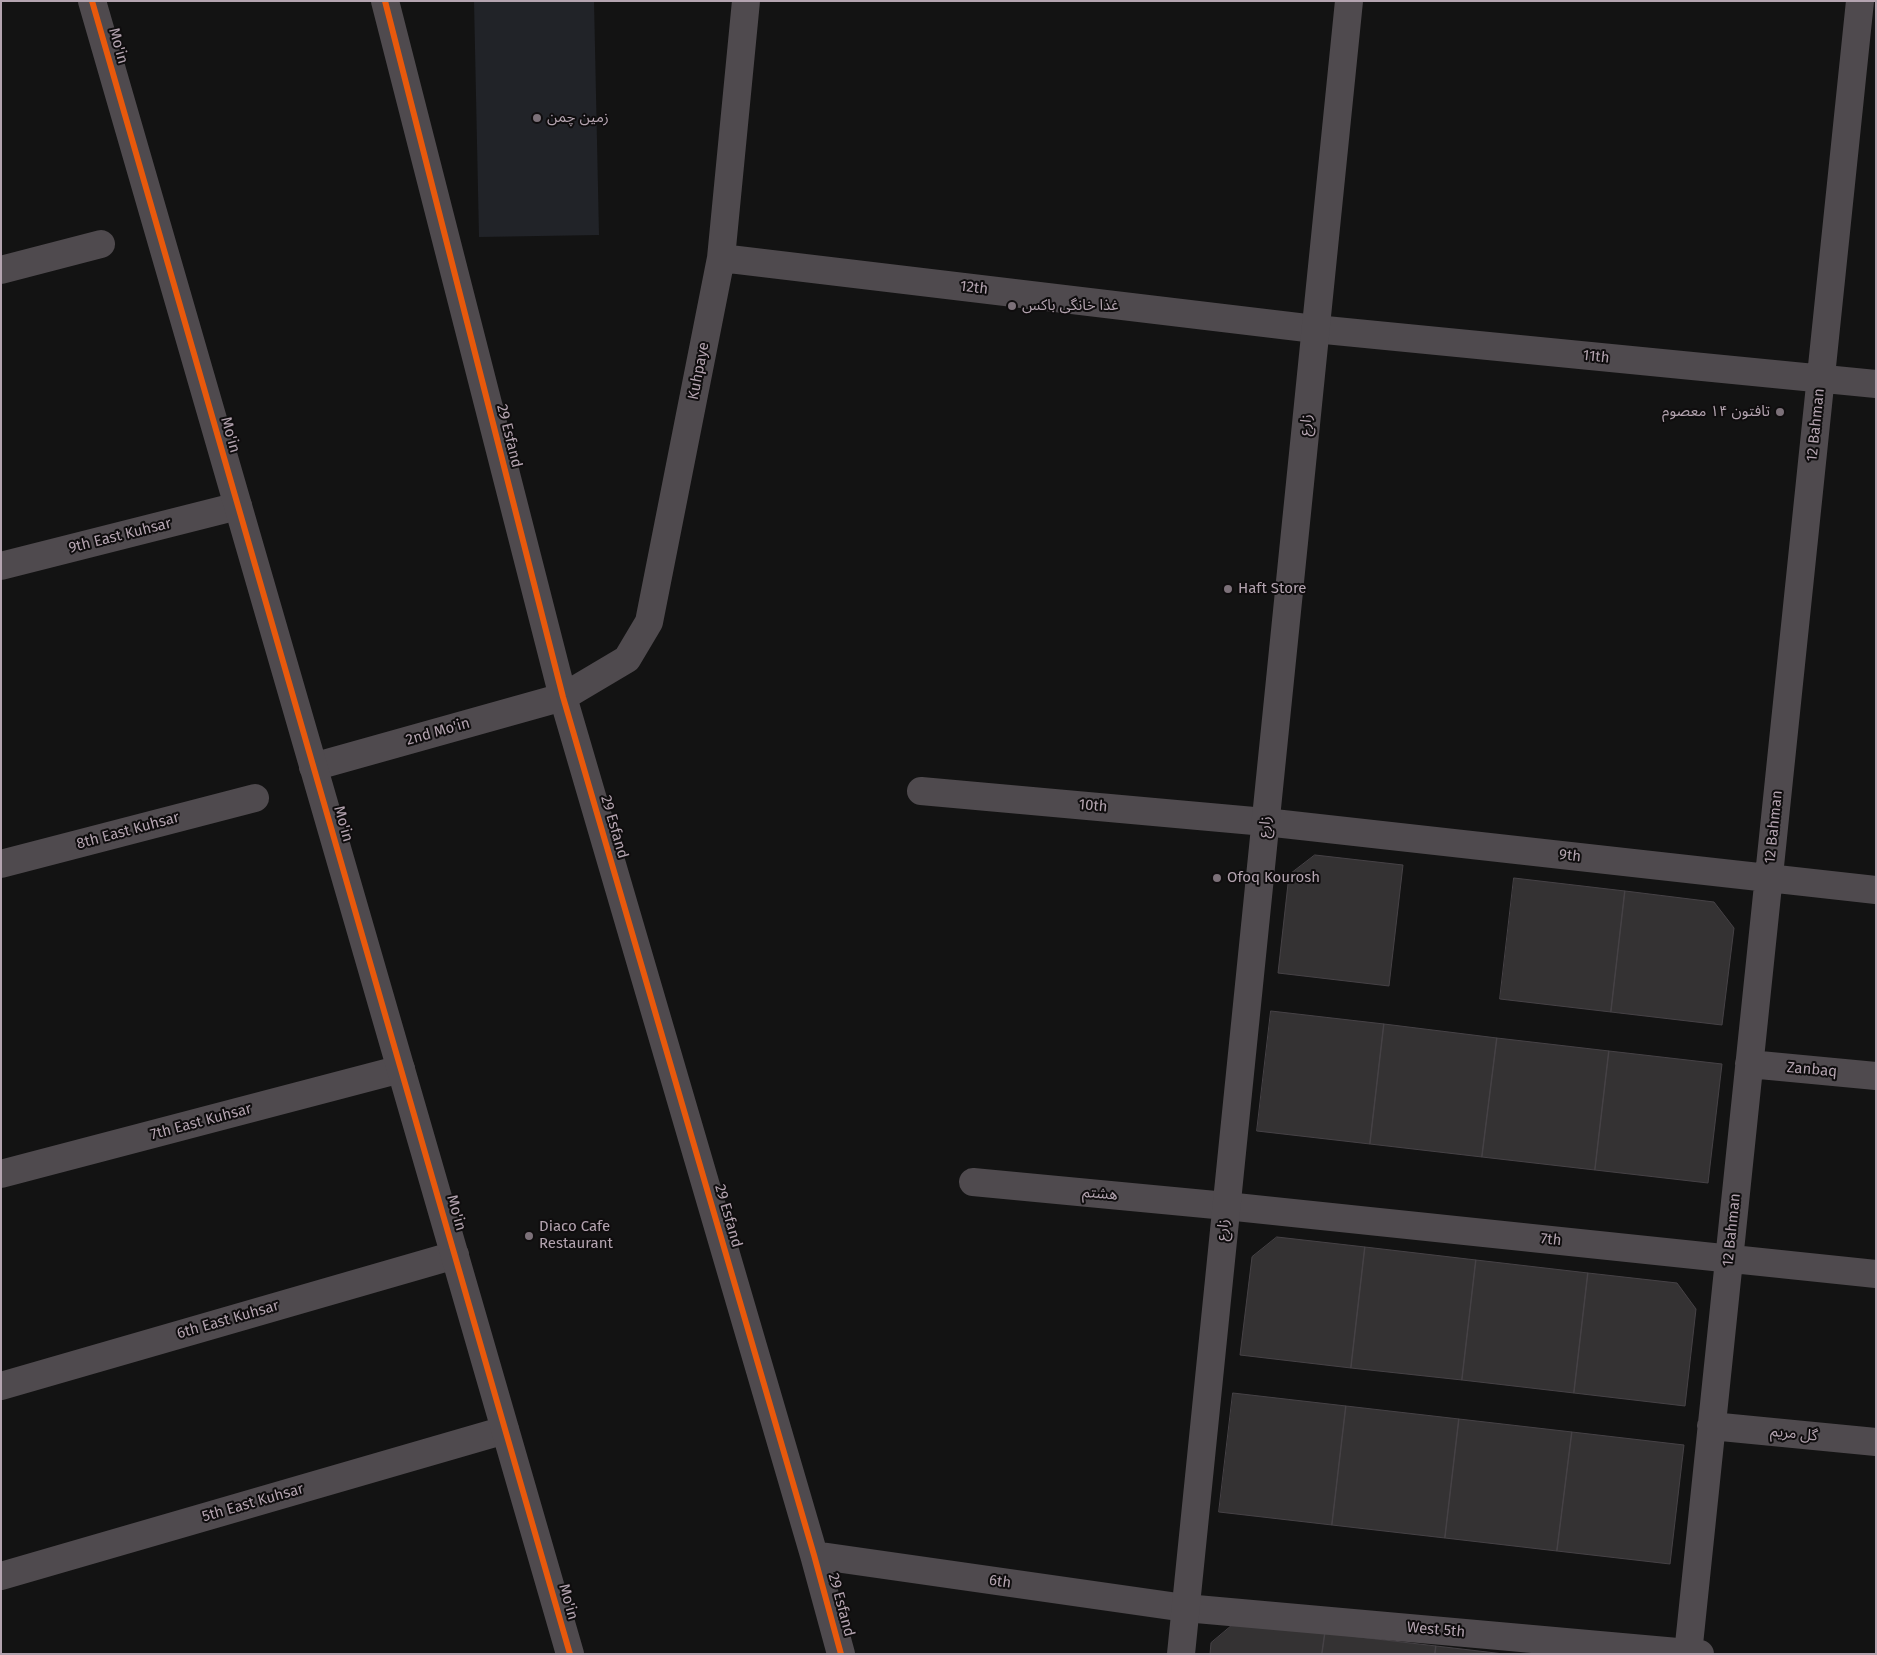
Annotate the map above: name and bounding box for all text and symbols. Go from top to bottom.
street label: Mo'in [104,26,132,66]
place label: زمین چمن [547,109,609,127]
marker: زمین چمن [531,112,543,124]
street label: 12th [959,277,989,299]
place label: غذا خانگی باکس [1022,297,1119,315]
marker: غذا خانگی باکس [1006,300,1018,312]
street label: Kuhpaye [685,341,713,401]
street label: 11th [1582,347,1610,367]
street label: 12 Bahman [1803,387,1829,463]
street label: 29 Esfand [492,402,526,470]
place label: تافتون ۱۴ معصوم [1662,403,1770,421]
marker: تافتون ۱۴ معصوم [1774,406,1786,418]
street label: زارع [1296,413,1316,437]
street label: Mo'in [216,415,244,455]
street label: 9th East Kuhsar [67,515,173,557]
place label: Haft Store [1238,580,1306,598]
marker: Haft Store [1222,583,1234,595]
street label: 2nd Mo'in [404,714,472,750]
street label: 12 Bahman [1761,789,1787,865]
street label: 29 Esfand [596,793,632,861]
street label: 10th [1078,796,1108,816]
street label: Mo'in [329,804,357,844]
street label: 8th East Kuhsar [75,809,181,853]
street label: زارع [1255,815,1275,839]
street label: 9th [1558,846,1582,866]
place label: Ofoq Kourosh [1227,869,1320,887]
marker: Ofoq Kourosh [1211,872,1223,884]
street label: Zanbaq [1786,1059,1838,1081]
street label: 7th East Kuhsar [148,1100,254,1144]
street label: 29 Esfand [710,1182,746,1250]
street label: هشتم [1082,1183,1118,1205]
street label: 12 Bahman [1719,1192,1745,1268]
street label: Mo'in [442,1193,470,1233]
place label: Diaco Cafe Restaurant [539,1218,613,1253]
street label: زارع [1213,1218,1233,1242]
marker: Diaco Cafe Restaurant [523,1230,535,1242]
street label: 7th [1540,1230,1562,1250]
street label: 6th East Kuhsar [175,1297,281,1343]
street label: گل مریم [1769,1423,1819,1445]
street label: 5th East Kuhsar [200,1480,306,1526]
street label: 29 Esfand [824,1571,858,1639]
street label: 6th [988,1572,1012,1592]
street label: Mo'in [554,1582,582,1622]
street label: West 5th [1406,1618,1466,1642]

